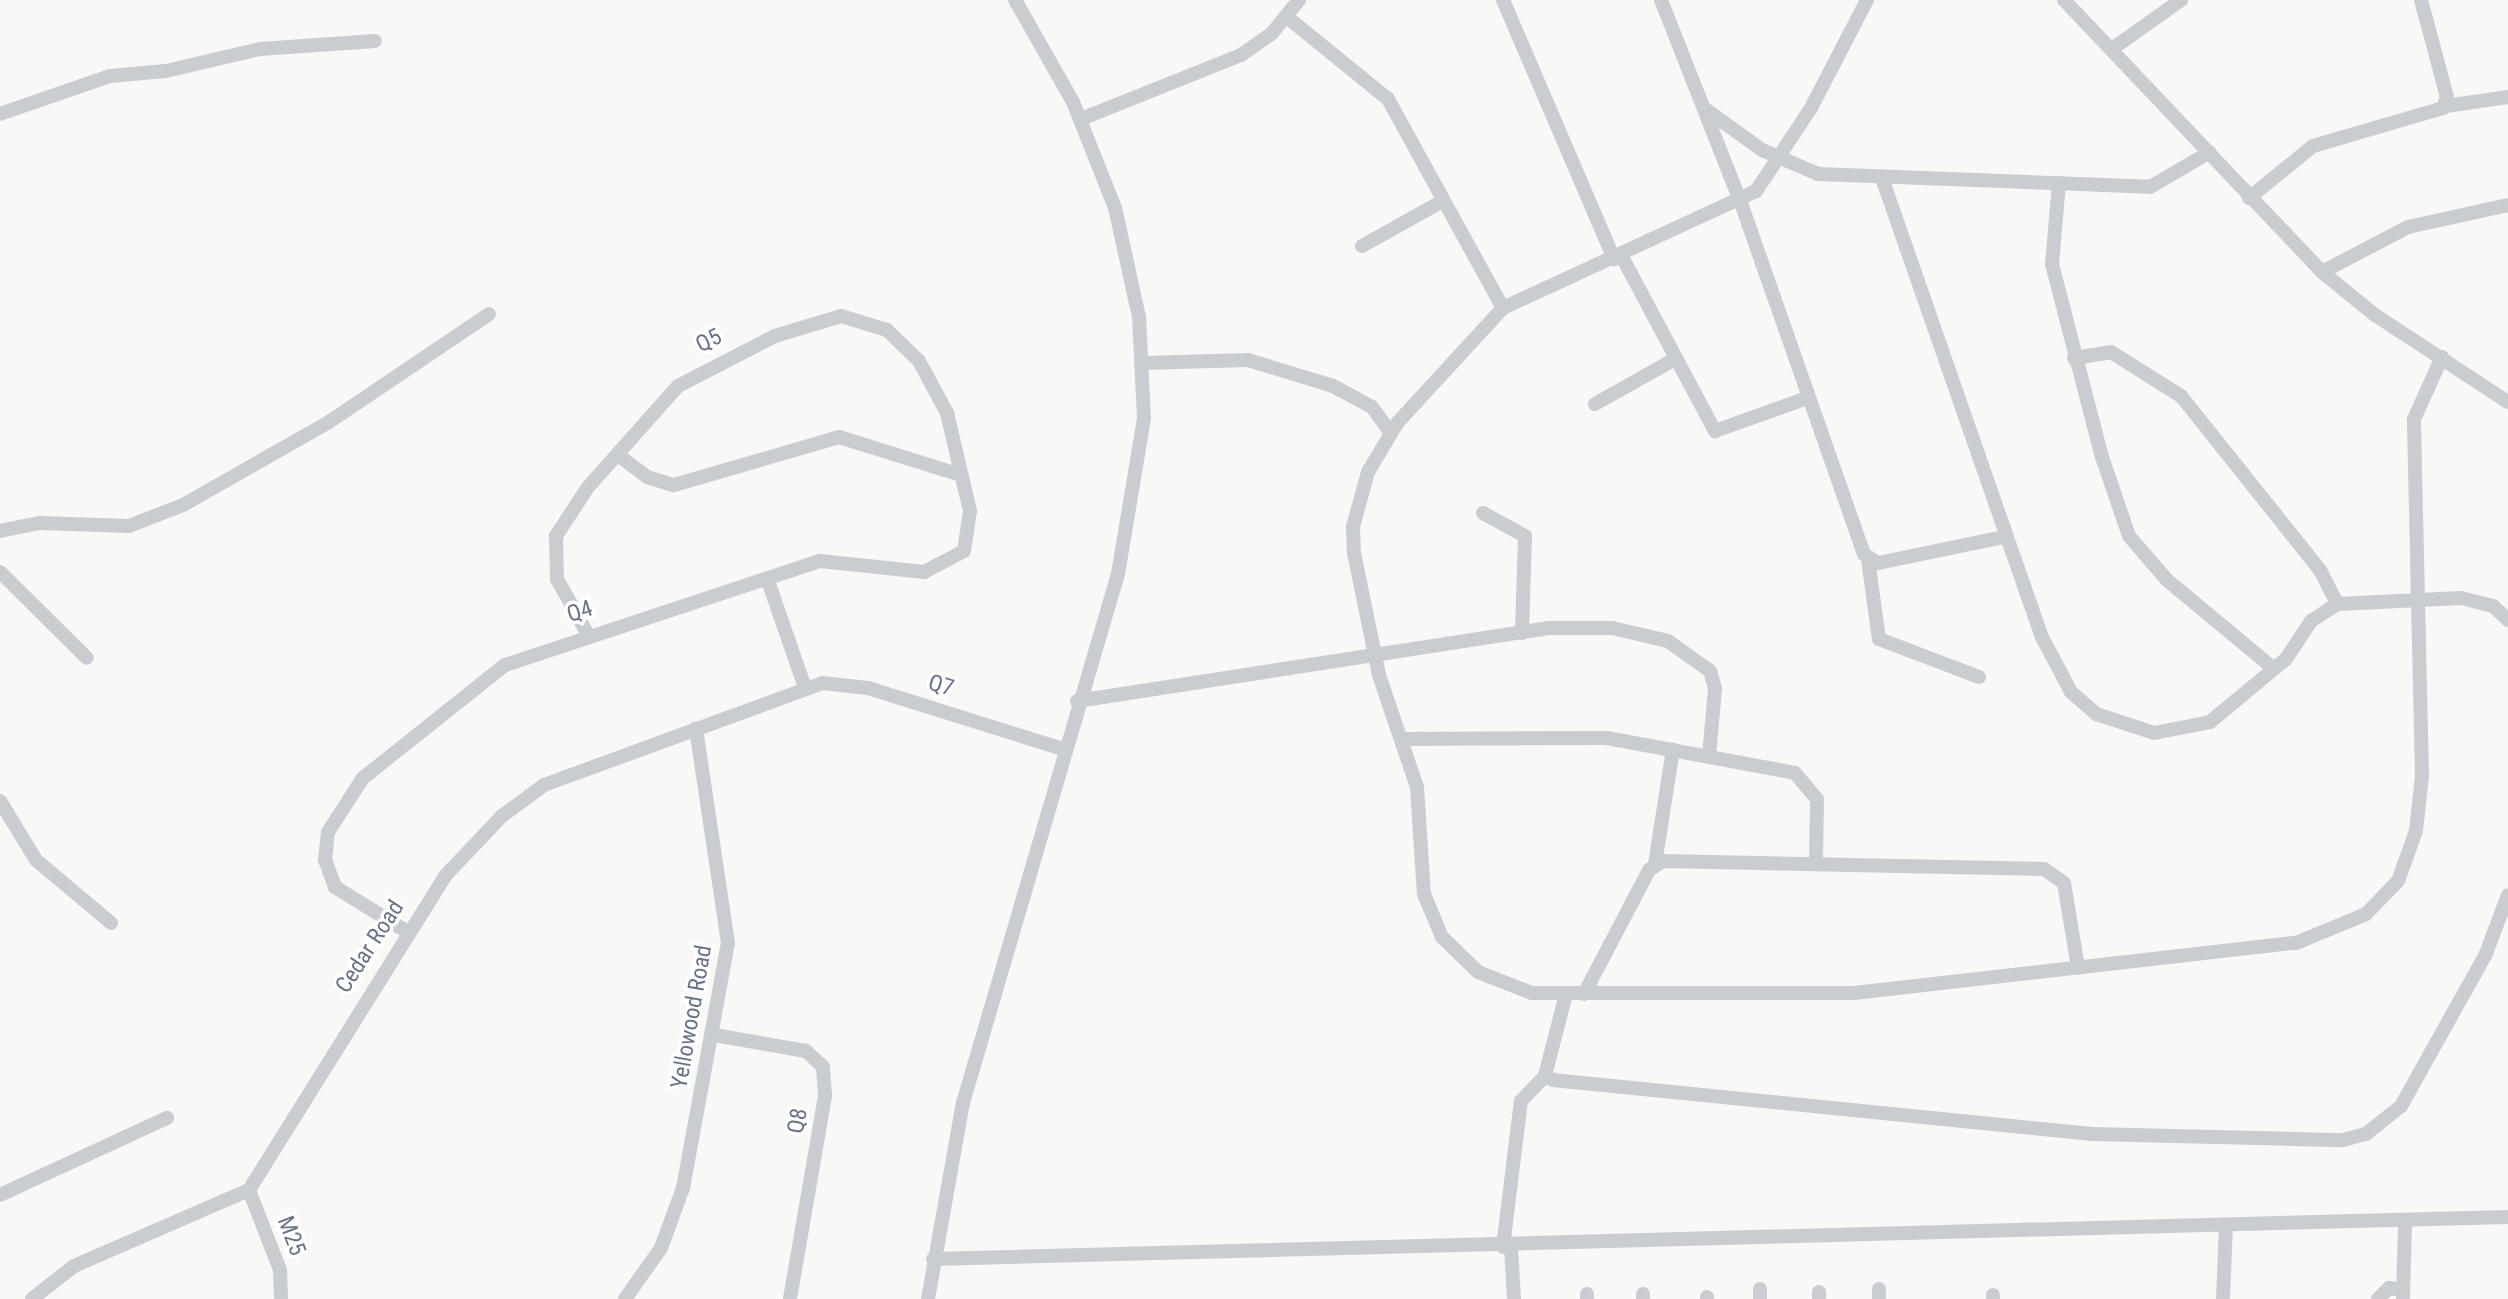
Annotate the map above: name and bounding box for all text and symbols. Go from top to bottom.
street label: Q5 [692,323,726,359]
street label: Q4 [564,595,596,629]
street label: Q7 [925,669,957,703]
street label: Cedar Road [330,896,410,998]
street label: Yellowood Road [666,943,718,1091]
street label: Q8 [782,1106,814,1136]
street label: M25 [271,1212,311,1260]

